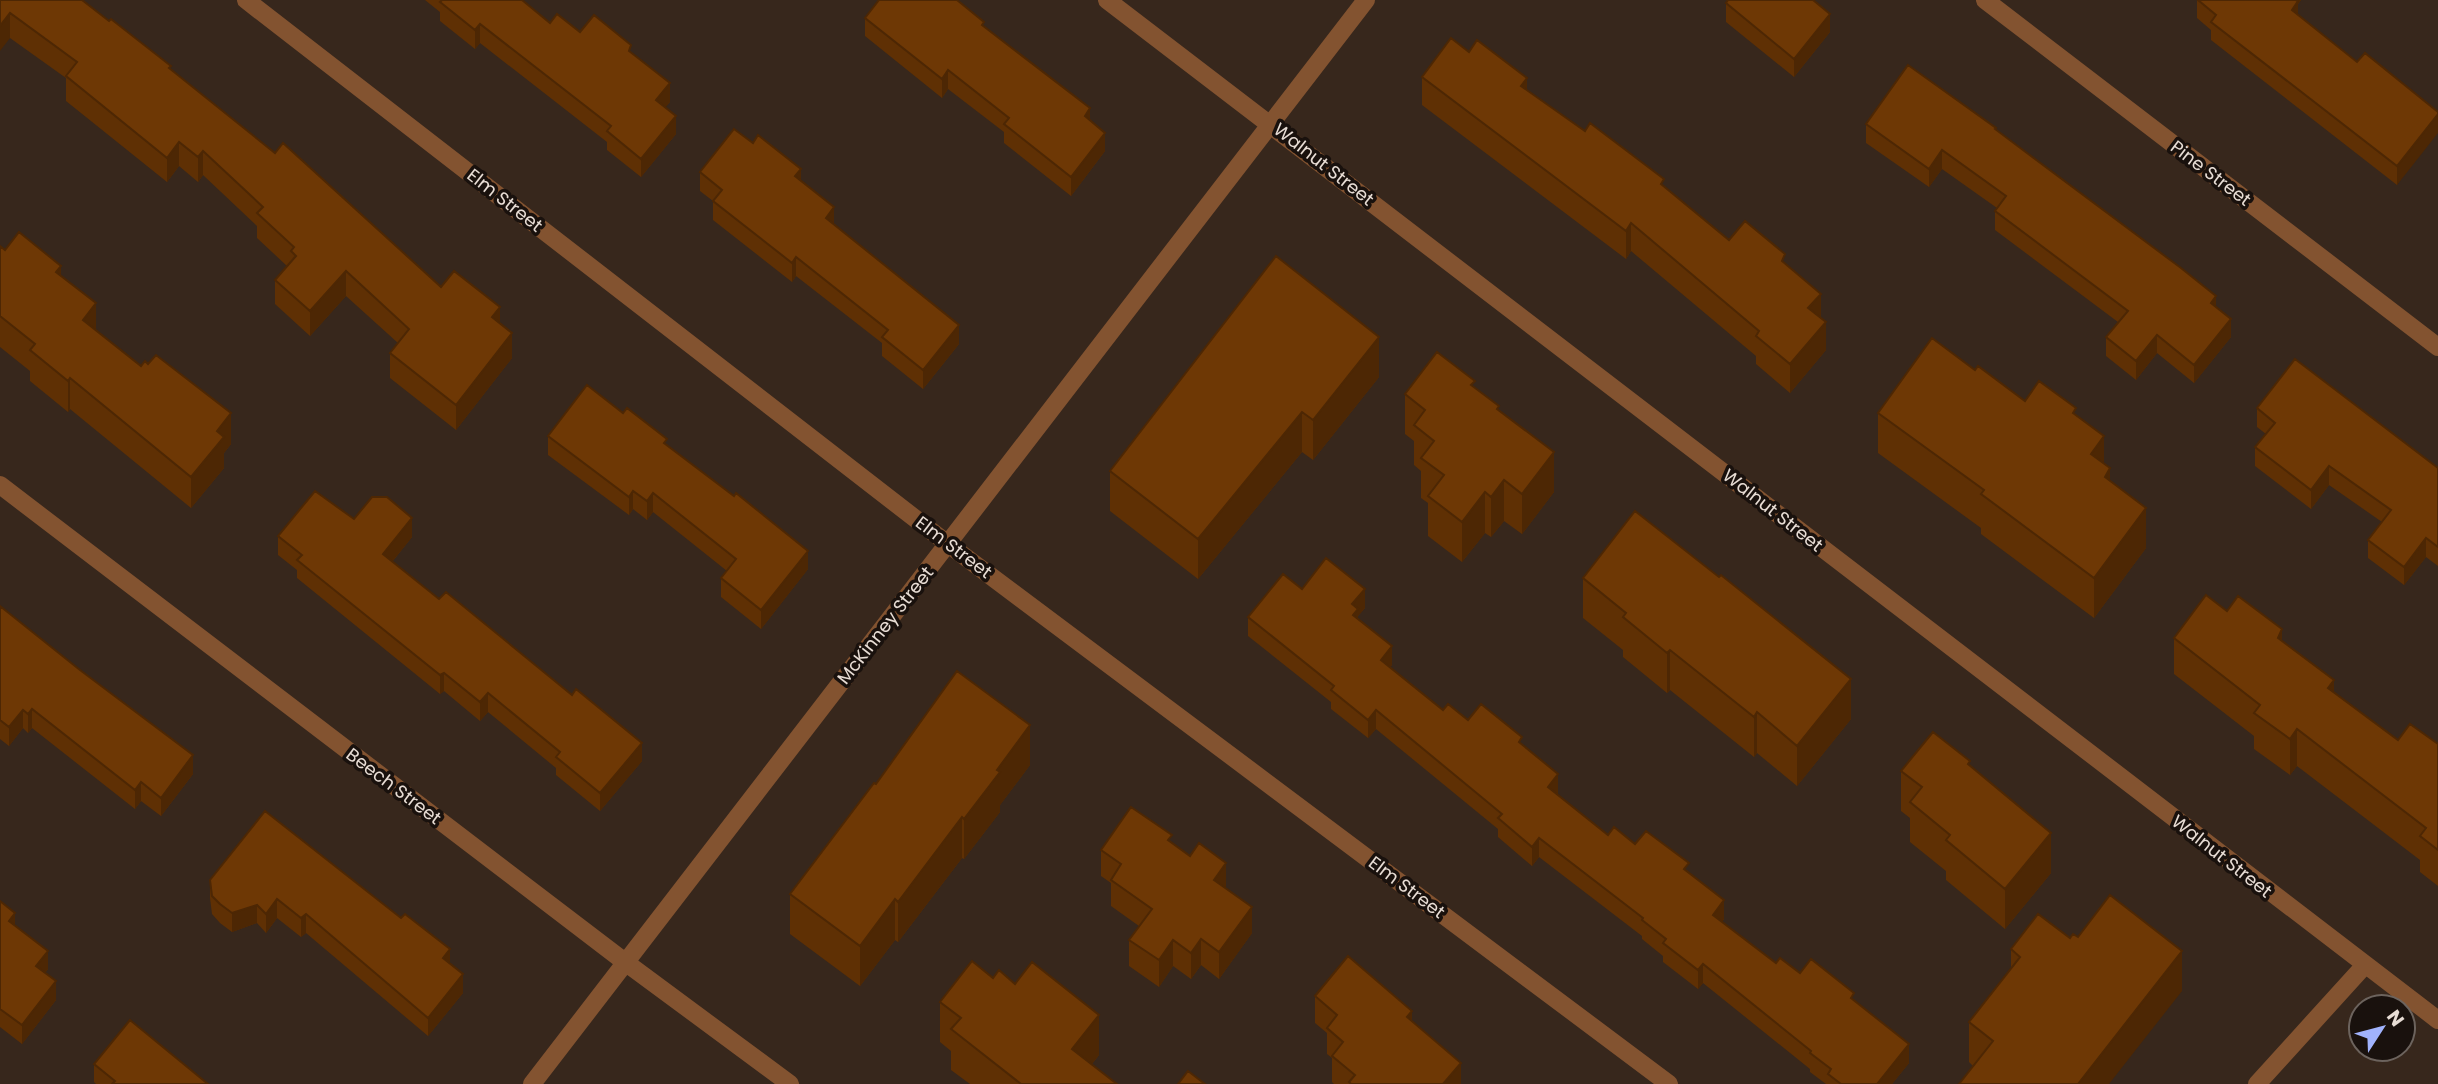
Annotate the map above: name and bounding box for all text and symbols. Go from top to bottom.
street label: Walnut Street [1269,117,1379,211]
street label: Pine Street [2166,134,2256,212]
street label: Elm Street [462,163,548,237]
street label: Walnut Street [1718,463,1828,557]
street label: Elm Street [911,510,997,584]
street label: McKinney Street [831,561,939,689]
street label: Beech Street [341,742,447,830]
street label: Walnut Street [2167,809,2277,903]
street label: Elm Street [1364,850,1450,924]
north arrow [2347,993,2417,1063]
text: N [2380,1005,2410,1032]

